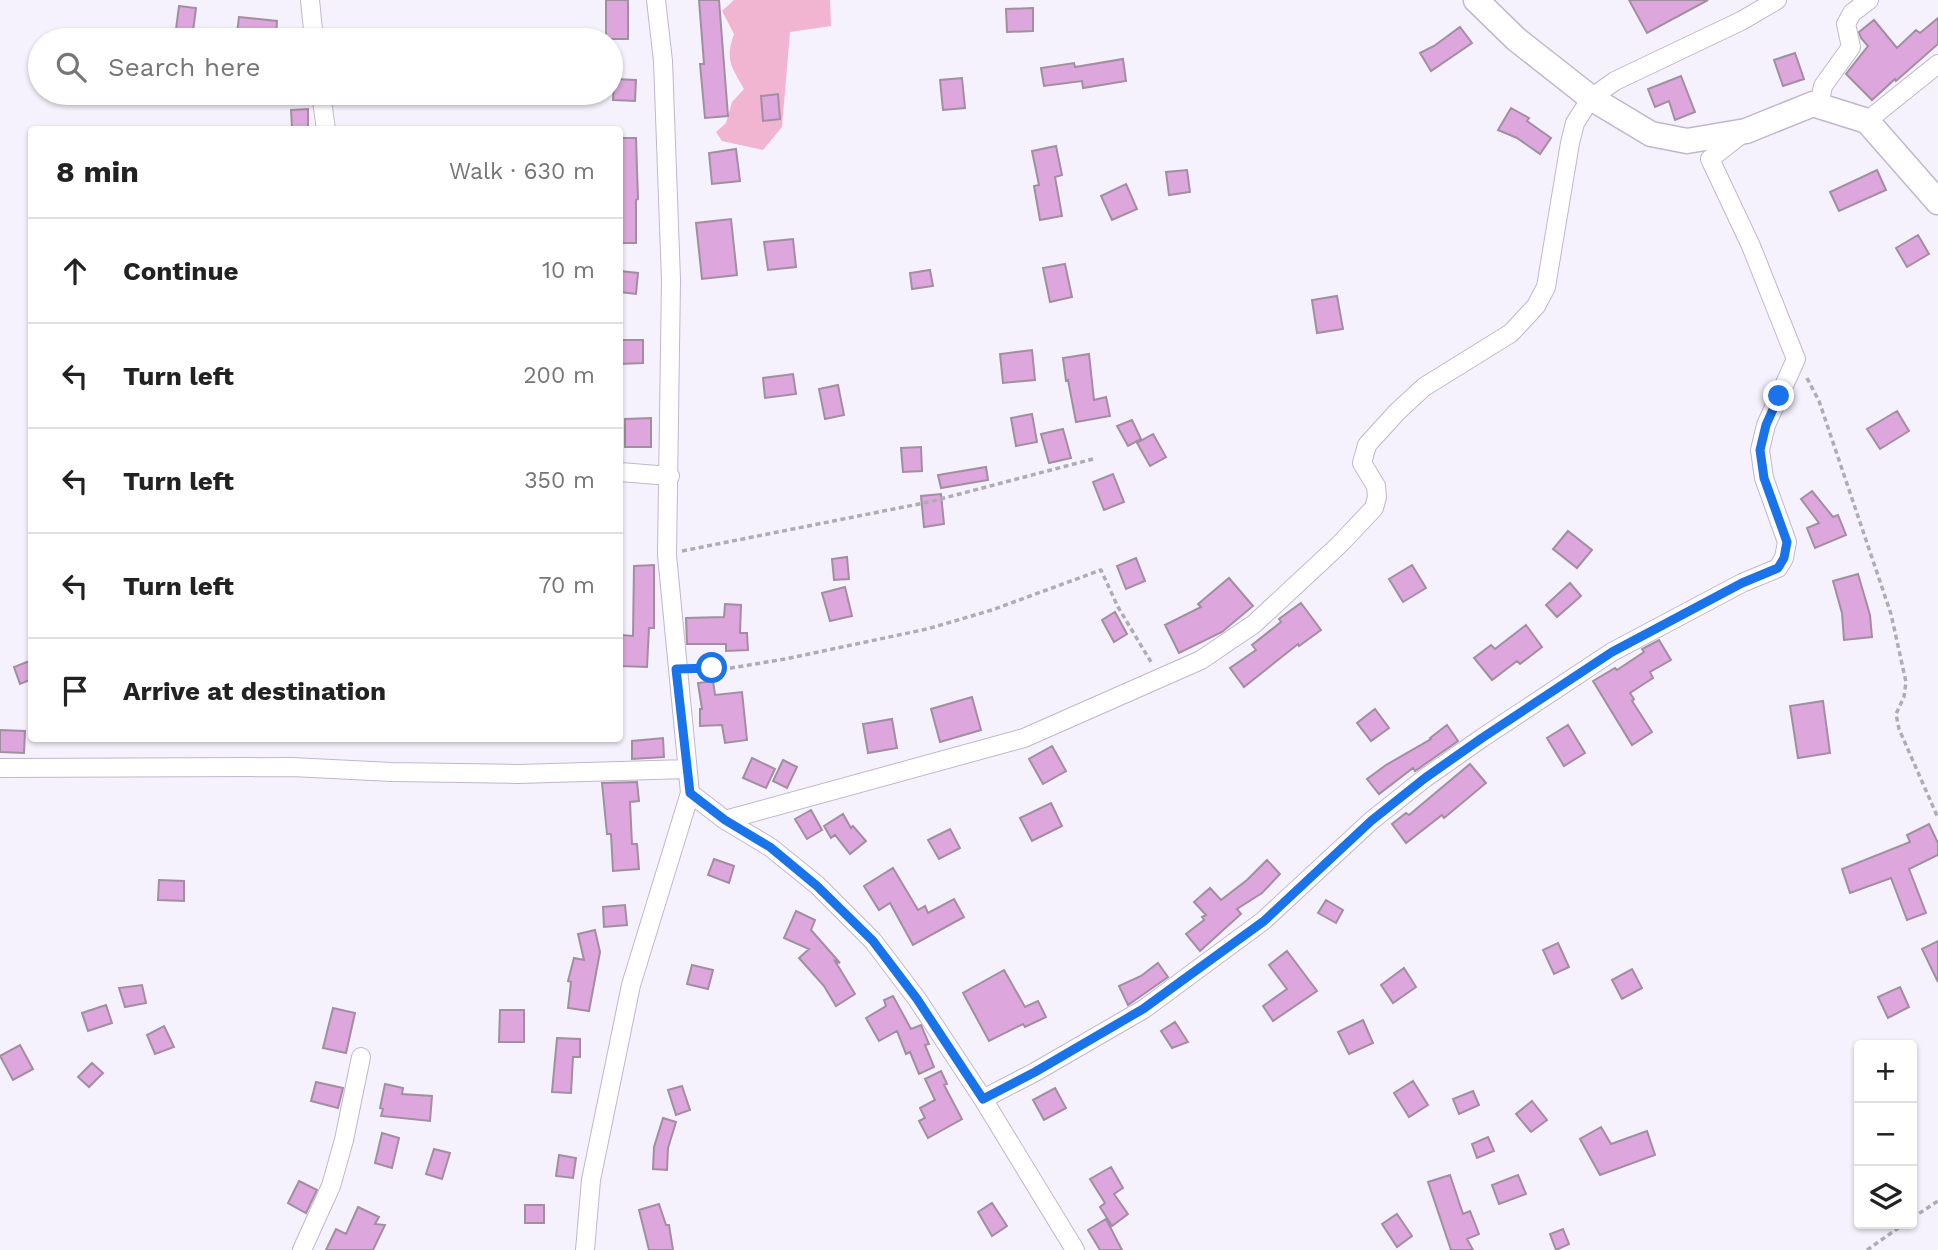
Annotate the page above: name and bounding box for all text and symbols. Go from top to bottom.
search box [28,28,623,105]
icon: search [52,48,90,86]
text: Search here [108,52,260,82]
text: 8 min [56,154,139,189]
text: Walk · 630 m [449,158,595,185]
icon: ahead [56,252,94,290]
text: Continue [123,256,239,286]
text: 10 m [542,257,595,284]
icon: left [56,357,94,395]
text: Turn left [123,361,234,391]
text: 200 m [523,362,595,389]
route end [1763,380,1794,411]
icon: left [56,462,94,500]
text: Turn left [123,466,234,496]
text: 350 m [524,467,595,494]
icon: left [56,567,94,605]
text: Turn left [123,571,234,601]
text: 70 m [538,572,595,599]
route start [696,652,727,683]
icon: arrive [56,672,94,710]
text: Arrive at destination [123,676,386,706]
map controls [1854,1040,1917,1229]
button: + [1854,1040,1917,1103]
button: − [1854,1103,1917,1166]
button: layers [1854,1166,1917,1229]

